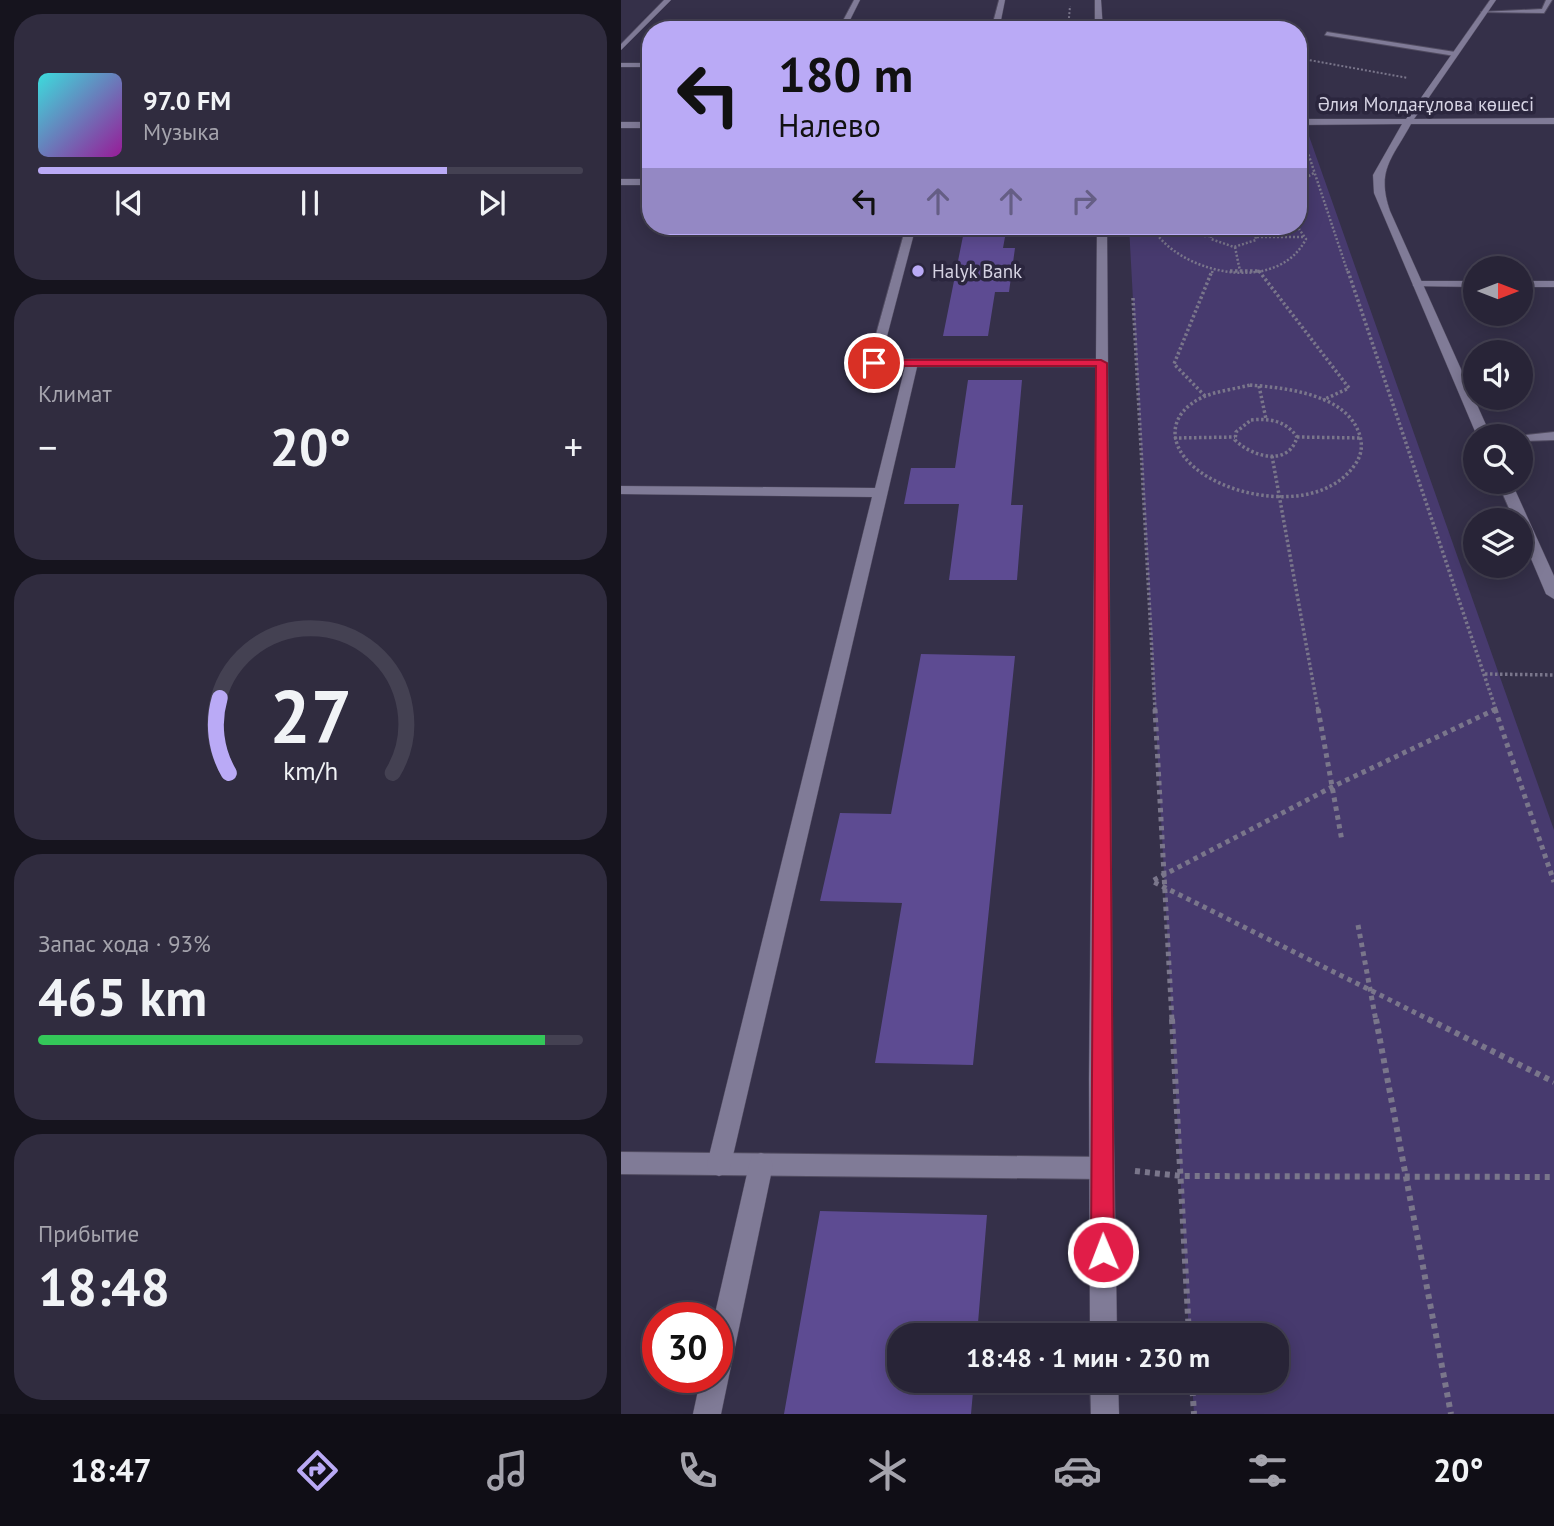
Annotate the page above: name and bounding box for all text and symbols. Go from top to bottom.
text: 180 m [778,42,913,106]
icon: left [663,49,754,140]
text: 97.0 FM [143,84,231,117]
street label: Әлия Молдағұлова көшесі [1318,92,1534,116]
text: Налево [778,104,881,146]
text: Музыка [143,117,220,146]
icon: left [846,182,884,220]
icon: ahead [919,182,957,220]
icon: ahead [992,182,1030,220]
icon: right [1065,182,1103,220]
icon: previous [110,184,148,222]
icon: pause [291,184,329,222]
icon: next [473,184,511,222]
north arrow [1463,256,1533,326]
map controls [1463,256,1533,578]
place label: Halyk Bank [932,259,1022,283]
marker: Halyk Bank [910,263,926,279]
pin [844,333,904,393]
button: sound [1463,340,1533,410]
icon: arrive [855,344,893,382]
text: Климат [38,379,112,408]
text: 20° [270,413,351,480]
text: − [38,422,57,471]
text: + [564,422,583,471]
button: search [1463,424,1533,494]
button: layers [1463,508,1533,578]
text: 27 [269,669,352,763]
text: km/h [283,755,338,787]
text: Запас хода · 93% [38,929,211,958]
text: 465 km [38,963,207,1030]
position arrow [1066,1215,1140,1289]
text: Прибытие [38,1219,139,1248]
text: 18:48 [38,1253,170,1320]
speed limit sign: 30 [642,1302,733,1393]
text: 18:48 · 1 мин · 230 m [966,1341,1210,1374]
icon: directions [293,1446,342,1495]
icon: music [483,1446,532,1495]
icon: phone [673,1446,722,1495]
icon: climate [863,1446,912,1495]
icon: car [1053,1446,1102,1495]
icon: filters [1243,1446,1292,1495]
text: 18:47 [71,1449,152,1491]
text: 20° [1433,1449,1483,1491]

